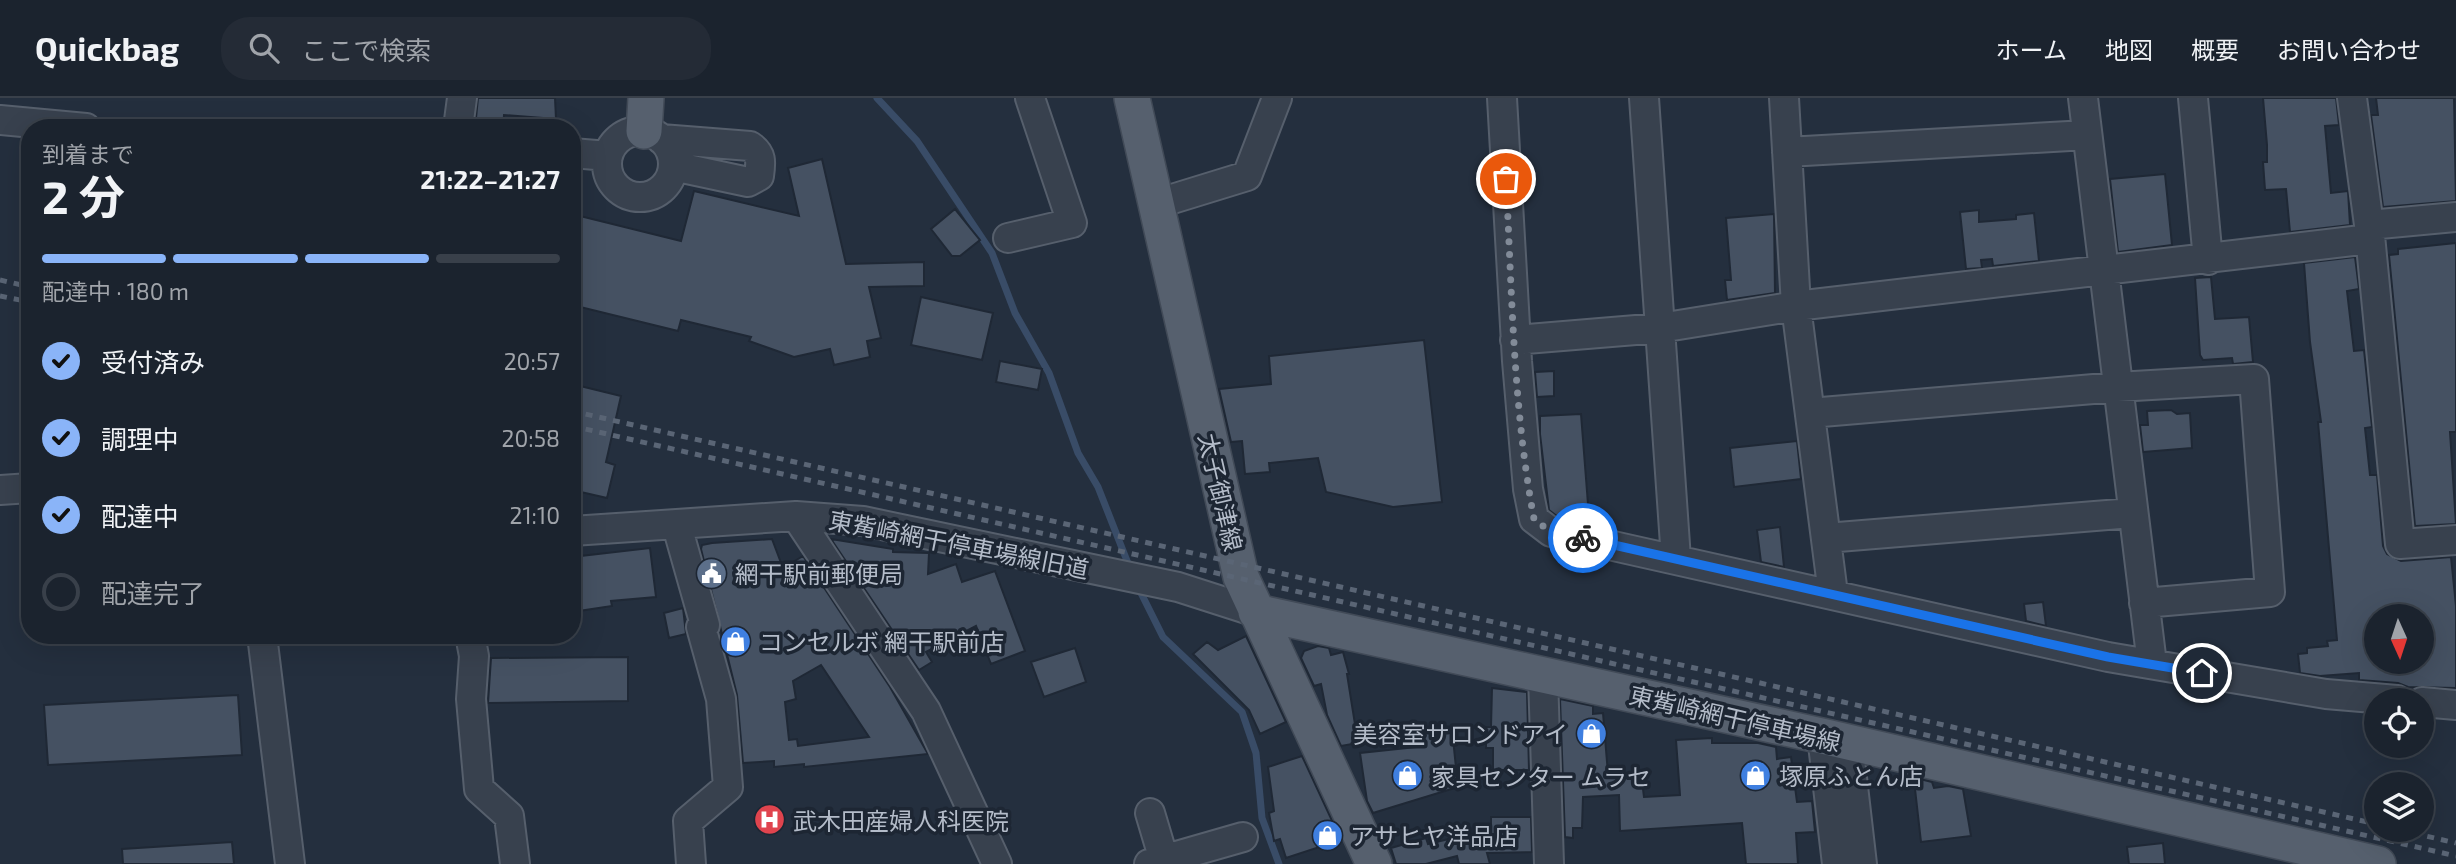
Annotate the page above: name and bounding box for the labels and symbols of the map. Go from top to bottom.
pin [1476,149,1536,209]
street label: 太子御津線 [1193,430,1249,554]
courier [1548,503,1618,573]
street label: 東觜崎網干停車場線旧道 [827,505,1091,583]
public building icon: 網干駅前郵便局 [695,556,729,590]
place label: 網干駅前郵便局 [735,559,903,588]
north arrow [2364,604,2434,674]
shop icon: コンセルボ 網干駅前店 [719,624,753,658]
place label: コンセルボ 網干駅前店 [759,627,1004,656]
pin [2172,643,2232,703]
street label: 東觜崎網干停車場線 [1627,680,1843,756]
shop icon: 美容室サロンドアイ [1574,716,1608,750]
place label: 美容室サロンドアイ [1353,719,1568,748]
shop icon: 塚原ふとん店 [1739,758,1773,792]
shop icon: 家具センター ムラセ [1391,759,1425,793]
place label: 塚原ふとん店 [1779,761,1923,790]
place label: 家具センター ムラセ [1431,762,1651,791]
hospital icon: 武木田産婦人科医院 [753,803,787,837]
place label: 武木田産婦人科医院 [793,806,1009,835]
shop icon: アサヒヤ洋品店 [1310,818,1344,852]
place label: アサヒヤ洋品店 [1350,821,1518,850]

